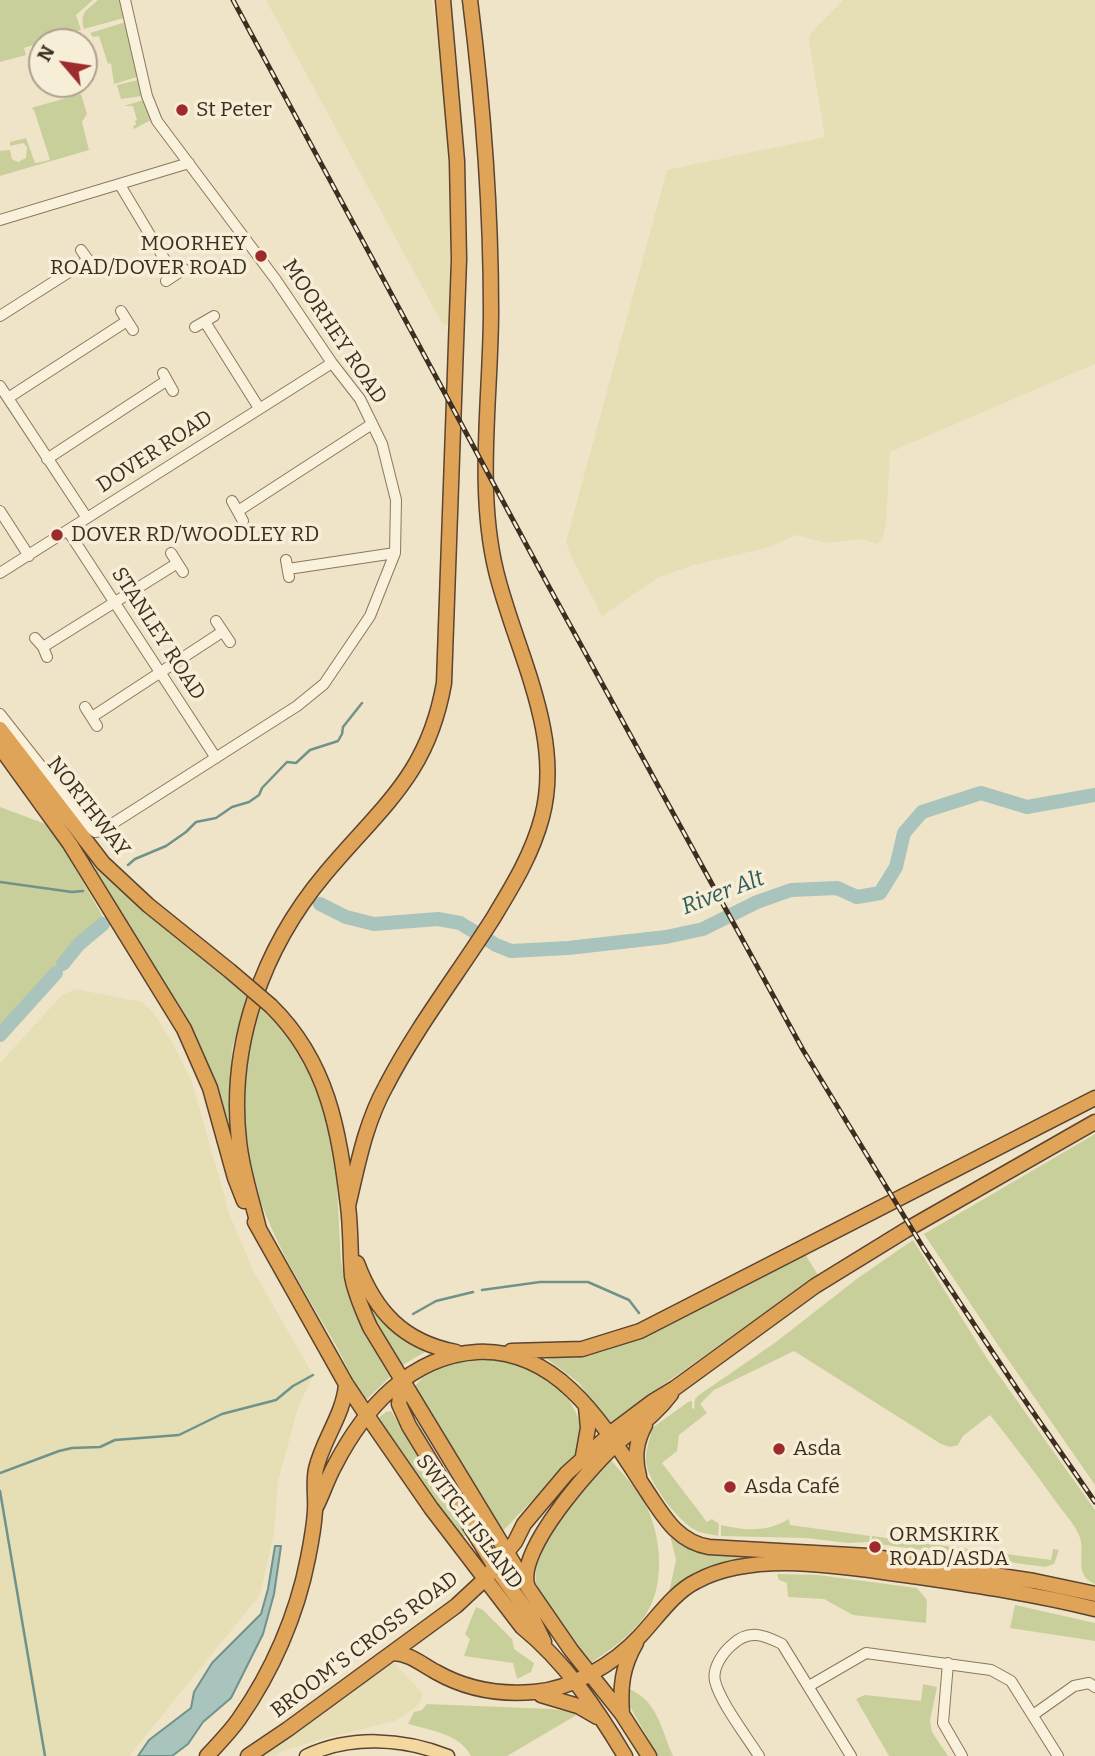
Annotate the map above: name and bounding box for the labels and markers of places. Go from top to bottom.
place label: St Peter [196,97,272,123]
marker: St Peter [174,102,190,118]
place label: MOORHEY ROAD/DOVER ROAD [50,231,247,281]
marker: MOORHEY ROAD/DOVER ROAD [253,248,269,264]
place label: DOVER RD/WOODLEY RD [71,522,319,548]
marker: DOVER RD/WOODLEY RD [49,527,65,543]
place label: Asda [793,1436,841,1462]
marker: Asda [771,1441,787,1457]
place label: Asda Café [744,1474,840,1500]
marker: Asda Café [722,1479,738,1495]
place label: ORMSKIRK ROAD/ASDA [889,1522,1009,1572]
marker: ORMSKIRK ROAD/ASDA [867,1539,883,1555]

